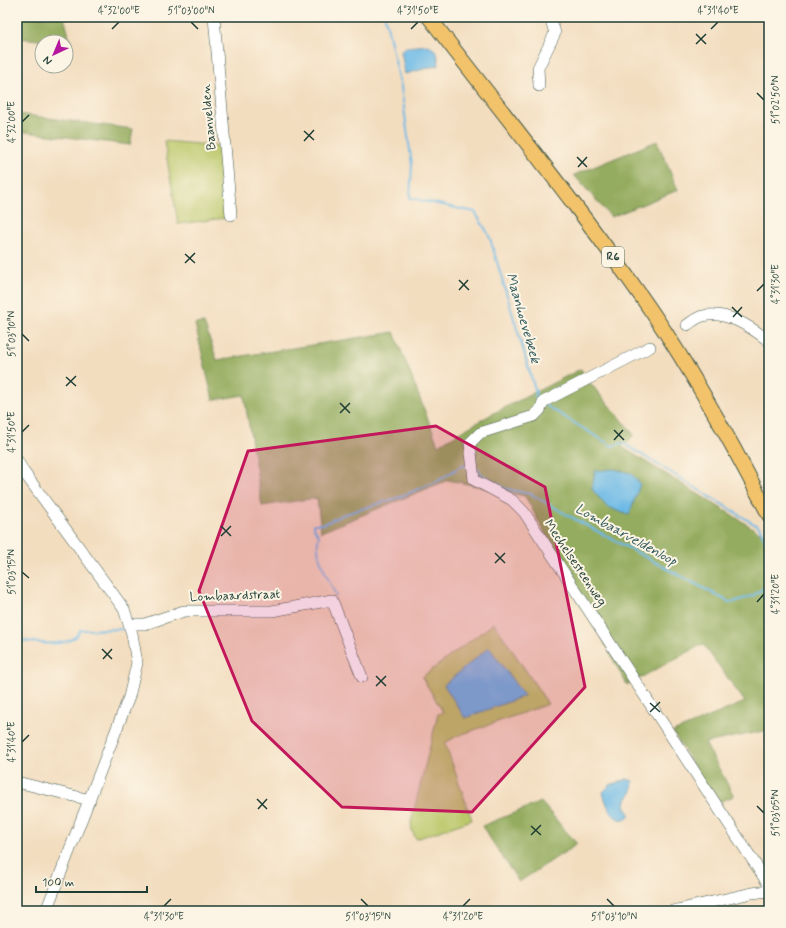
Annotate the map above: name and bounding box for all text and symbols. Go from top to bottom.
text: 4°32'00"E [98,4,140,18]
text: 51°03'00"N [167,4,215,18]
text: 4°31'50"E [397,4,439,18]
text: 4°31'40"E [697,4,739,18]
north arrow [34,34,74,74]
text: N [40,53,55,68]
text: 51°02'50"N [769,75,783,124]
street label: Baanvelden [198,83,220,151]
text: 4°32'00"E [5,101,19,143]
road number: R6 [602,247,624,267]
text: 4°31'30"E [769,264,783,304]
water label: Maanhoevebeek [501,271,545,366]
text: 51°03'10"N [5,311,19,357]
text: 4°31'50"E [5,411,19,453]
water label: Lombaarveldenloop [572,500,680,570]
street label: Mechelsesteenweg [539,516,610,610]
text: 51°03'15"N [5,549,19,595]
text: 4°31'20"E [769,574,783,614]
street label: Lombaardstraat [189,586,281,606]
text: 4°31'40"E [5,721,19,763]
text: 51°03'05"N [769,789,783,836]
scale bar [36,868,147,894]
text: 100 m [42,875,74,891]
text: 4°31'30"E [144,910,184,924]
text: 51°03'15"N [345,910,391,924]
text: 4°31'20"E [443,910,483,924]
text: 51°03'10"N [591,910,637,924]

